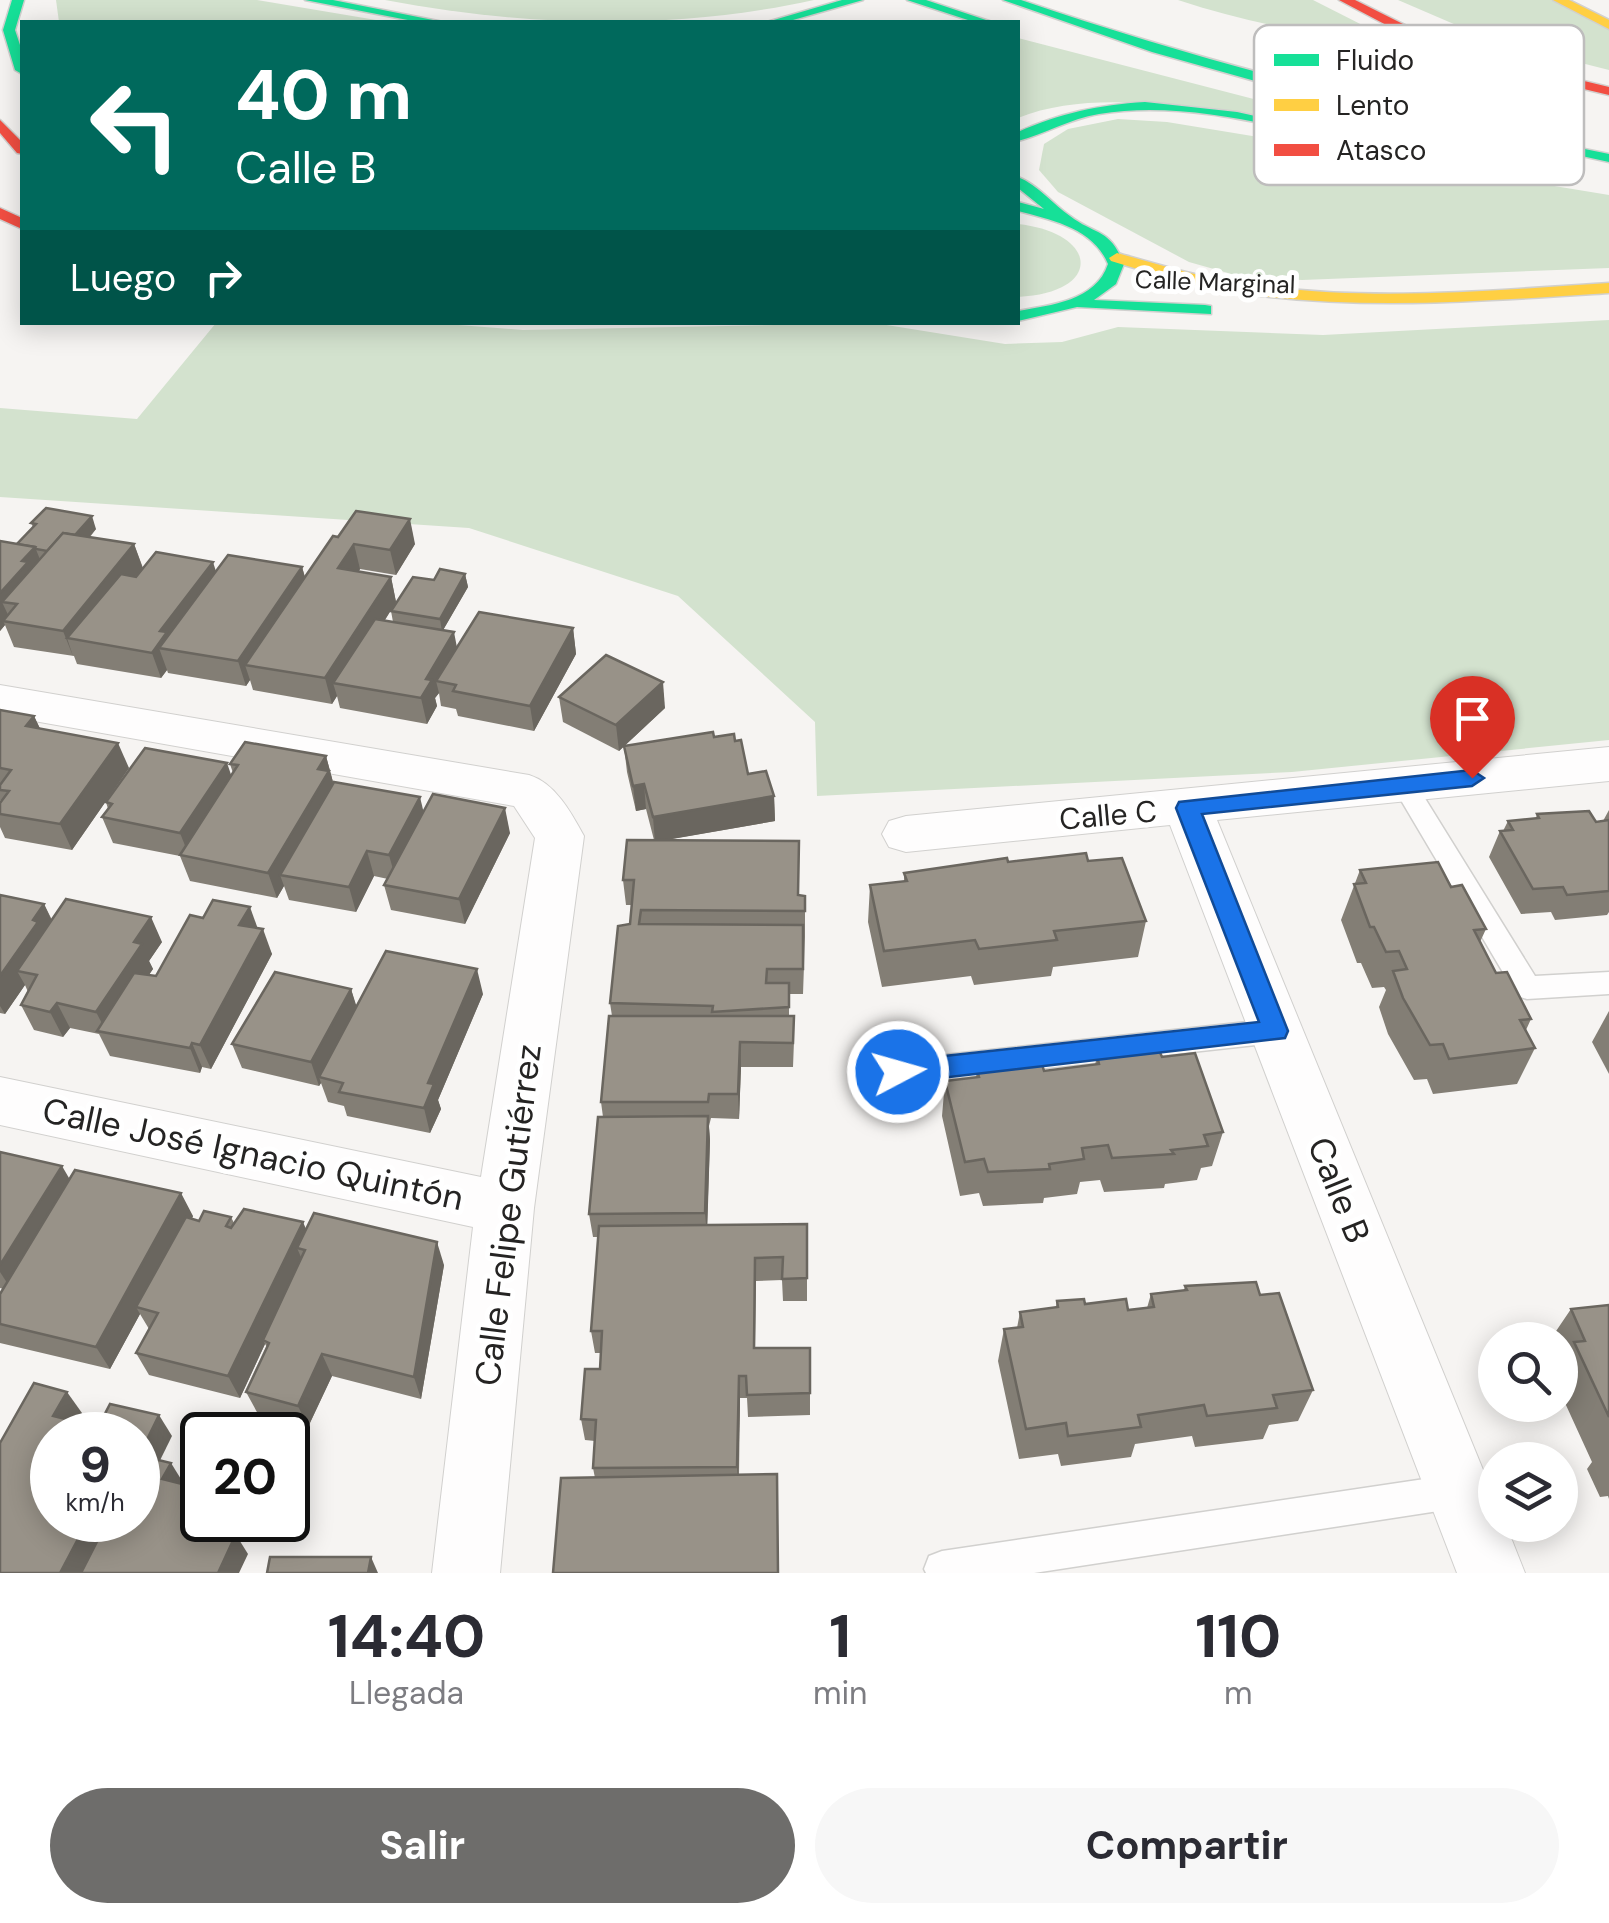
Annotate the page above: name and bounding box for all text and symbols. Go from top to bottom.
legend [1254,25,1584,185]
text: Fluido [1336,42,1414,79]
text: 40 m [235,50,412,141]
icon: left [70,60,200,190]
text: Lento [1336,87,1409,124]
text: Atasco [1336,132,1426,169]
text: Calle B [235,138,376,197]
icon: right [196,250,251,305]
text: Luego [70,253,176,303]
street label: Calle Marginal [1134,263,1296,301]
pin [1430,676,1515,779]
icon: arrive [1445,691,1500,746]
street label: Calle C [1058,791,1158,839]
position arrow [846,1020,950,1124]
street label: Calle Felipe Gutiérrez [464,1042,552,1388]
street label: Calle José Ignacio Quintón [38,1087,468,1221]
street label: Calle B [1297,1130,1381,1250]
map controls [1478,1322,1578,1542]
button: search [1478,1322,1578,1422]
speed limit sign: 20 [180,1412,310,1542]
text: 9 [79,1432,111,1498]
button: layers [1478,1442,1578,1542]
text: km/h [65,1486,125,1519]
text: 14:40 [328,1597,485,1676]
text: 1 [829,1597,851,1676]
text: 110 [1195,1597,1281,1676]
text: Llegada [349,1672,464,1714]
text: min [813,1672,867,1714]
text: m [1224,1672,1253,1714]
button: Salir [50,1788,795,1903]
button: Compartir [815,1788,1559,1903]

